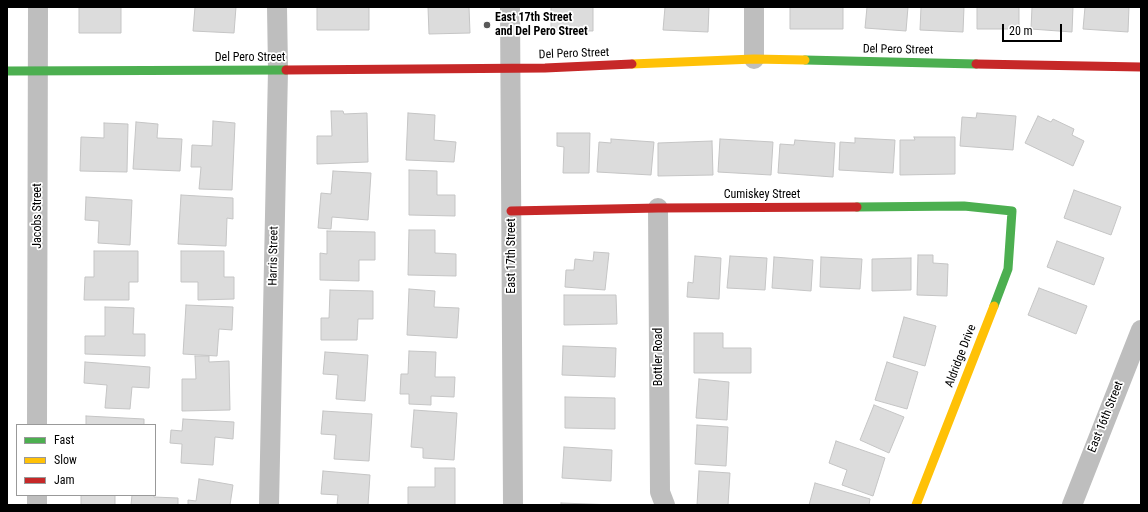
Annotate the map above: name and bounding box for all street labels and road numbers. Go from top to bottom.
street label: Del Pero Street [863,42,933,58]
street label: Del Pero Street [538,46,610,62]
street label: Del Pero Street [215,51,285,65]
street label: Jacobs Street [31,183,45,249]
street label: Cumiskey Street [724,188,800,202]
street label: East 17th Street [505,218,519,294]
street label: Harris Street [266,226,282,286]
street label: Aldridge Drive [942,323,980,389]
street label: Bottler Road [652,328,666,386]
street label: East 16th Street [1085,379,1127,455]

